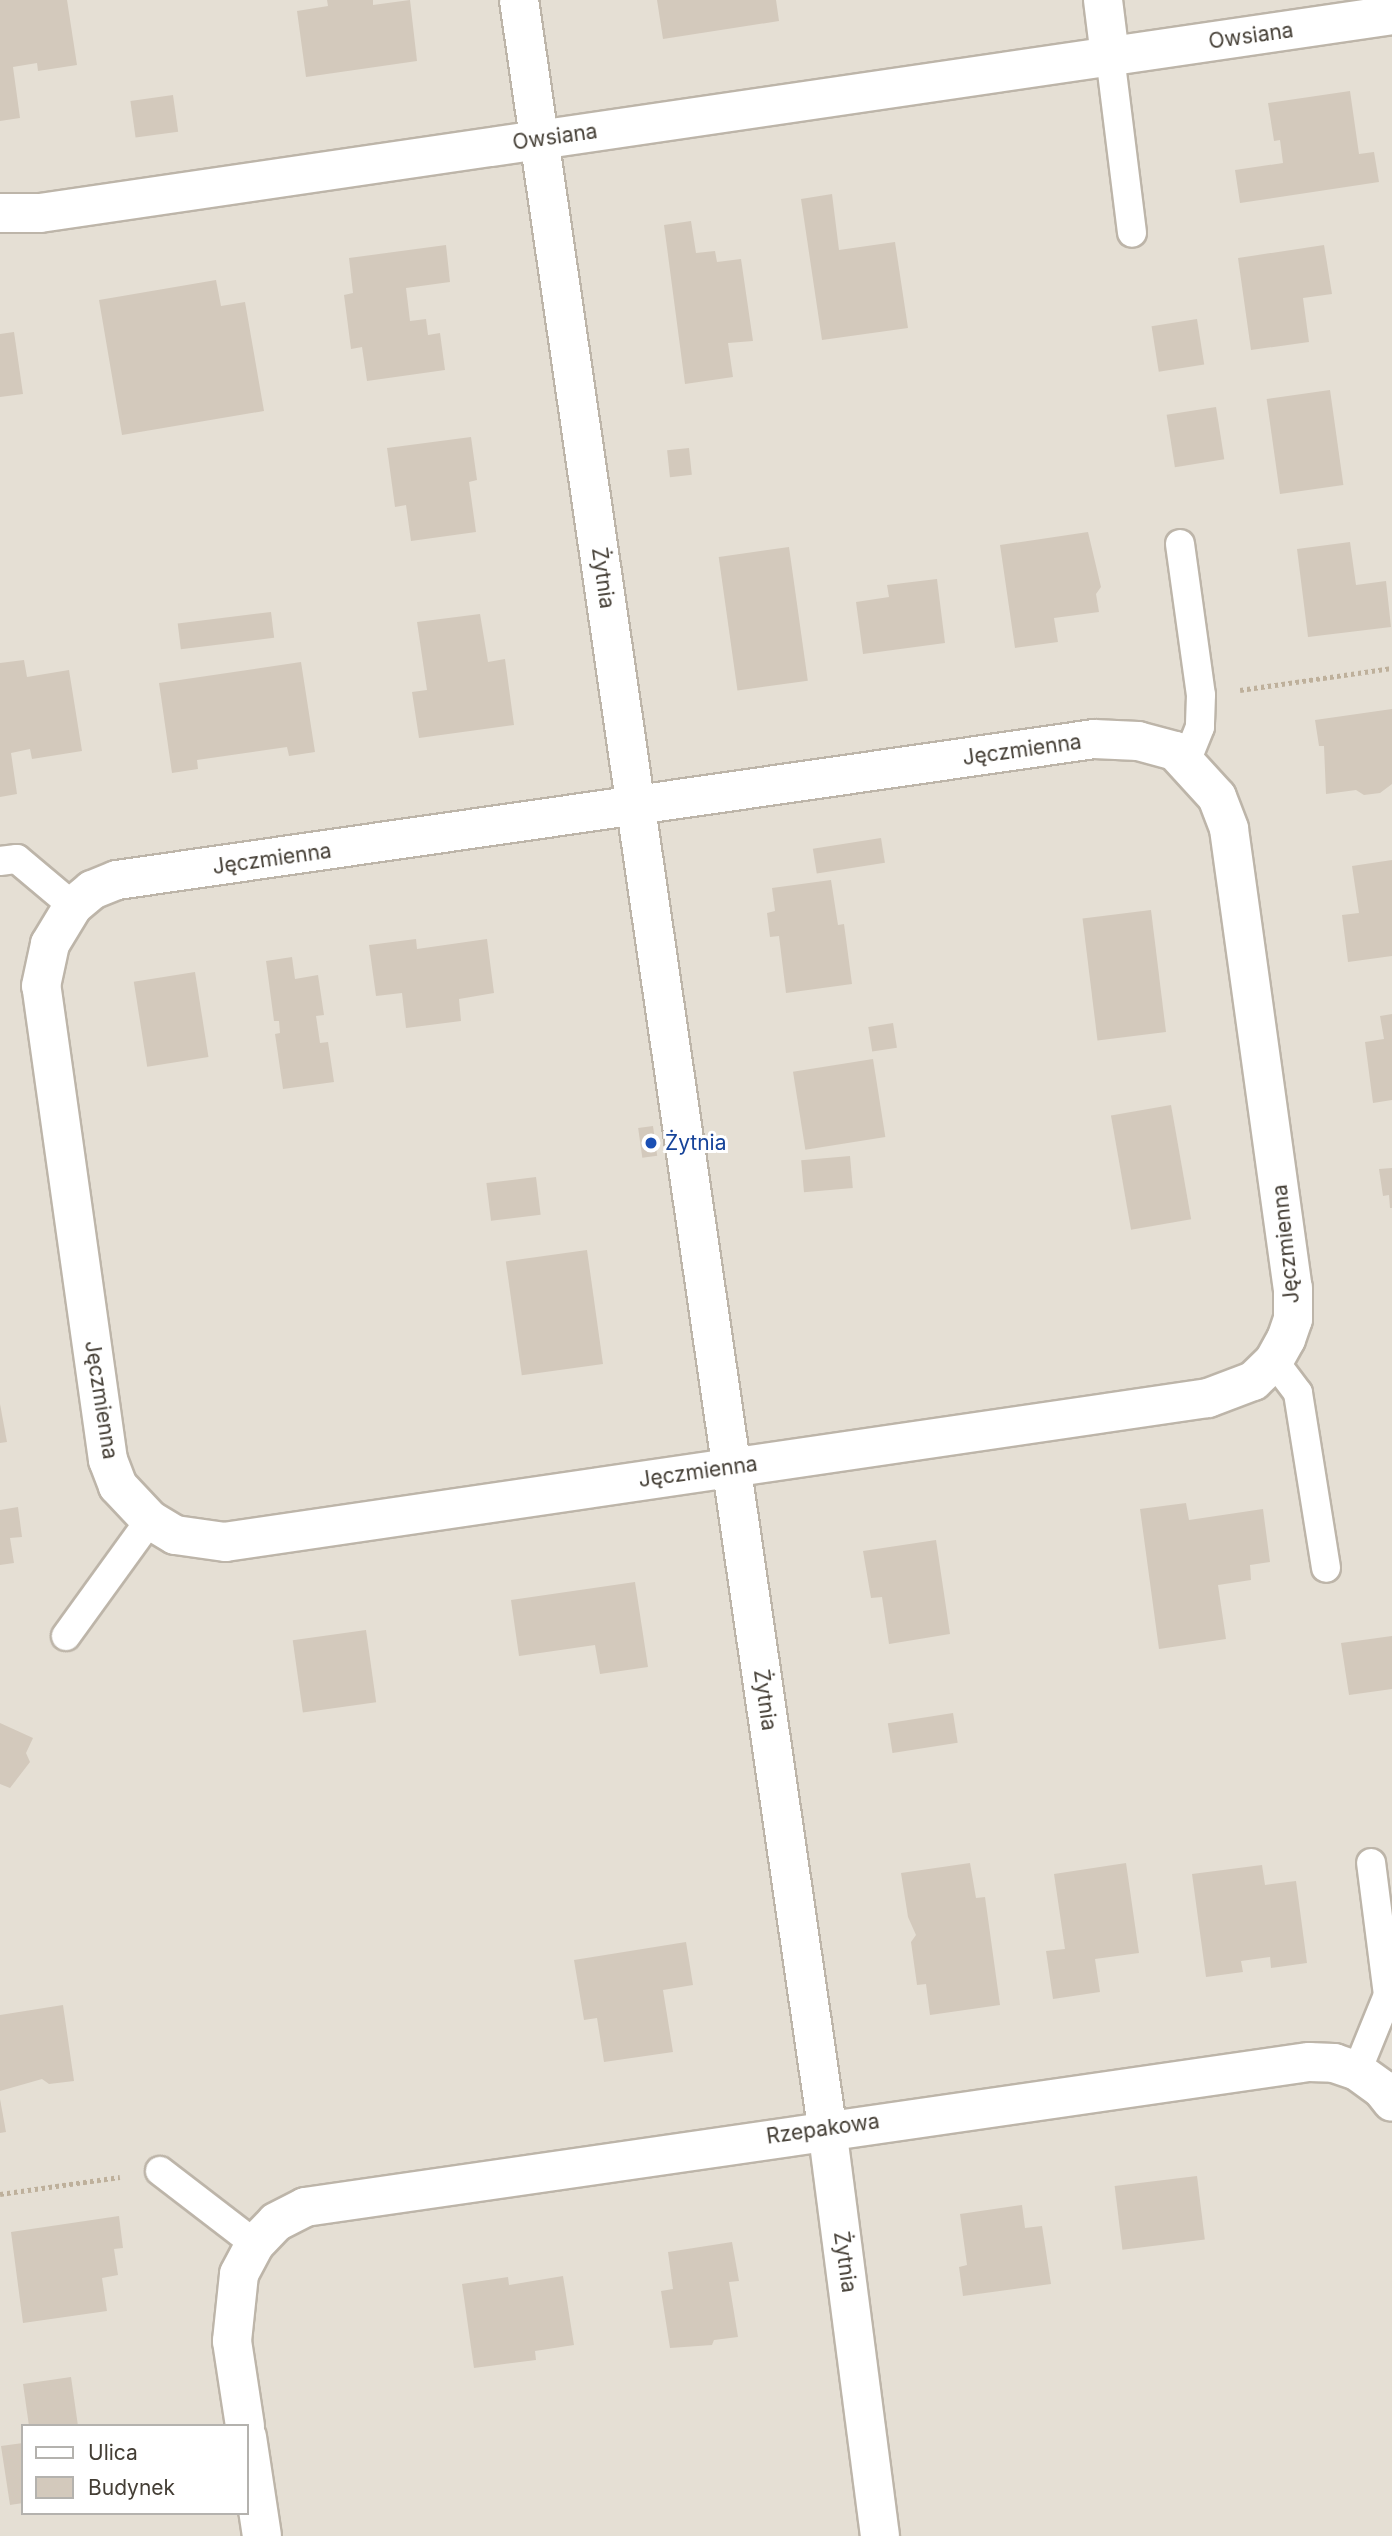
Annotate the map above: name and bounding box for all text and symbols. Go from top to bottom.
street label: Owsiana [1207,18,1295,54]
street label: Owsiana [511,119,599,155]
street label: Żytnia [586,546,620,610]
street label: Jęczmienna [961,729,1083,771]
street label: Jęczmienna [211,838,333,880]
place label: Żytnia [665,1130,726,1156]
marker: Żytnia [643,1135,659,1151]
street label: Jęczmienna [1267,1183,1305,1305]
street label: Jęczmienna [79,1339,123,1461]
street label: Jęczmienna [637,1451,759,1493]
street label: Żytnia [748,1668,782,1732]
street label: Rzepakowa [765,2109,881,2149]
street label: Żytnia [828,2230,862,2294]
legend [21,2424,248,2515]
text: Ulica [88,2440,138,2465]
text: Budynek [88,2475,175,2500]

